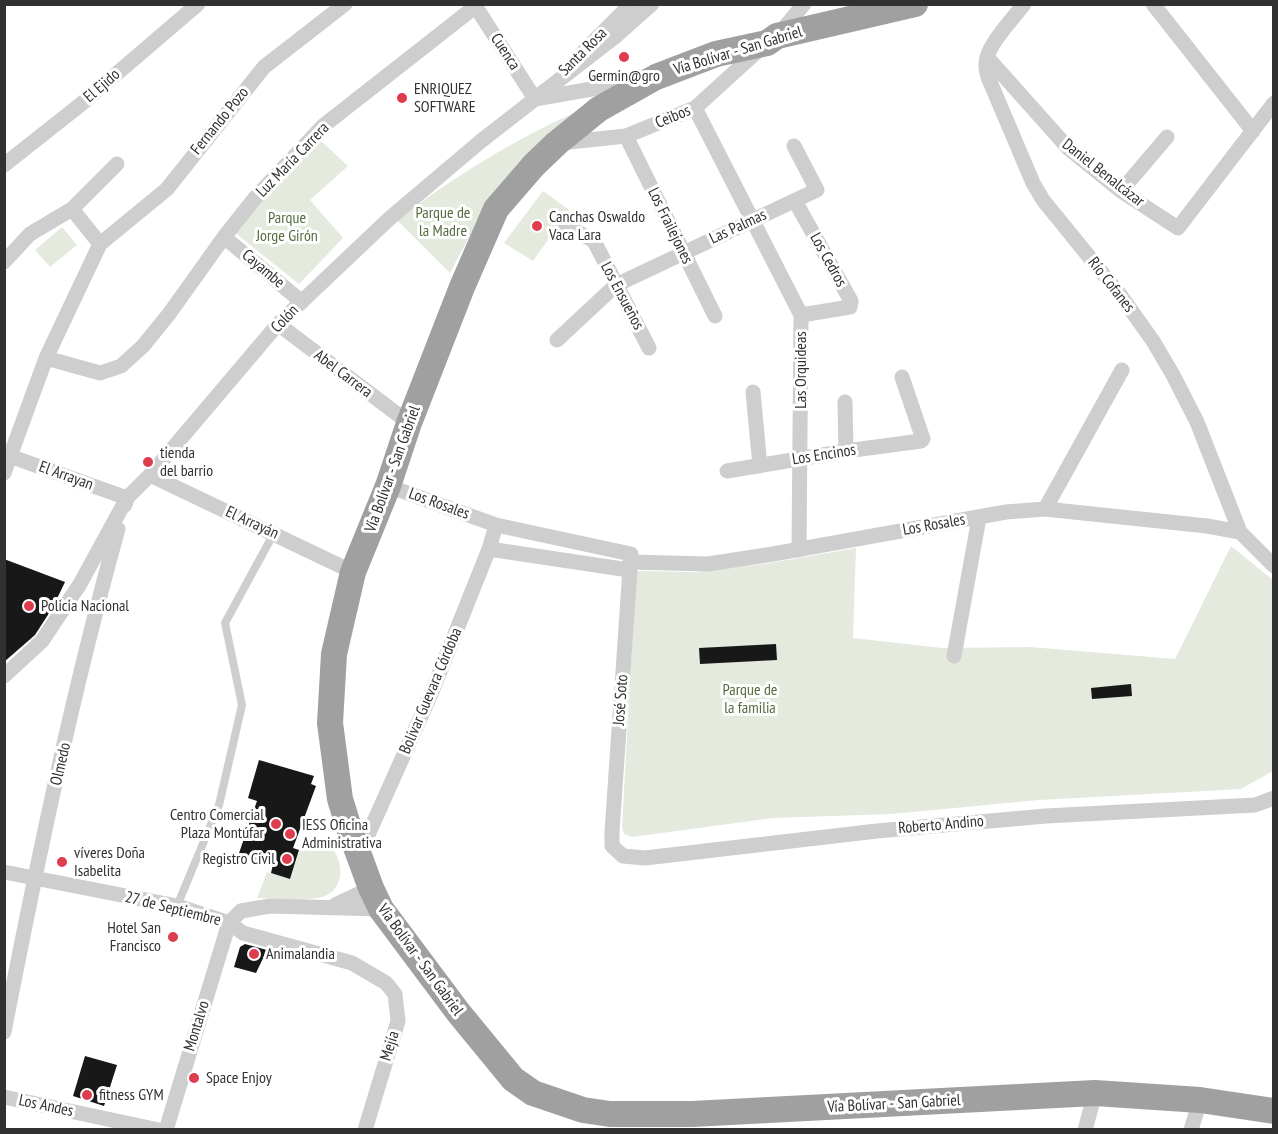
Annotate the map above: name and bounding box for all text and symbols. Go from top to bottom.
street label: Vía Bolívar - San Gabriel [671,22,805,80]
street label: Santa Rosa [555,24,611,80]
street label: Cuenca [486,30,524,74]
marker: Germin@gro [617,50,631,64]
street label: El Ejido [80,65,124,107]
place label: Germin@gro [588,66,660,86]
place label: ENRIQUEZ SOFTWARE [414,79,476,117]
street label: Fernando Pozo [187,83,253,159]
marker: ENRIQUEZ SOFTWARE [395,91,409,105]
street label: Ceibos [653,101,693,133]
street label: Luz María Carrera [253,119,333,201]
street label: Daniel Benalcázar [1058,135,1148,211]
street label: Los Frailejones [643,185,697,267]
park label: Parque de la Madre [416,203,470,241]
street label: Las Palmas [706,205,770,249]
place label: Canchas Oswaldo Vaca Lara [549,207,645,245]
park label: Parque Jorge Girón [256,208,318,246]
marker: Canchas Oswaldo Vaca Lara [530,219,544,233]
street label: Los Cedros [805,230,851,290]
street label: Cayambe [238,246,288,292]
street label: Río Cofanes [1084,254,1138,316]
street label: Los Ensueños [596,259,648,333]
street label: Colón [267,301,303,337]
street label: Las Orquideas [791,331,811,409]
street label: Abel Carrera [310,346,376,402]
street label: Vía Bolívar - San Gabriel [361,403,425,535]
street label: Los Encinos [791,441,857,469]
place label: tienda del barrio [160,443,213,481]
marker: tienda del barrio [141,455,155,469]
street label: El Arrayan [36,457,96,495]
street label: Los Rosales [406,484,472,524]
street label: El Arrayán [222,502,282,544]
street label: Los Rosales [901,510,967,540]
place label: Policia Nacional [41,596,129,616]
marker: Policia Nacional [22,599,36,613]
street label: Bolívar Guevara Córdoba [396,625,466,757]
street label: José Soto [610,674,632,726]
park label: Parque de la familia [723,680,777,718]
street label: Olmedo [47,741,75,787]
place label: Centro Comercial Plaza Montúfar [170,805,264,843]
street label: Roberto Andino [897,812,985,838]
place label: IESS Oficina Administrativa [302,815,382,853]
marker: Centro Comercial Plaza Montúfar [269,817,283,831]
marker: IESS Oficina Administrativa [283,827,297,841]
place label: víveres Doña Isabelita [74,843,145,881]
place label: Registro Civil [202,849,275,869]
marker: Registro Civil [280,852,294,866]
marker: víveres Doña Isabelita [55,855,69,869]
street label: 27 de Septiembre [123,888,223,930]
street label: Vía Bolívar - San Gabriel [373,900,467,1020]
place label: Hotel San Francisco [107,918,161,956]
marker: Hotel San Francisco [166,930,180,944]
place label: Animalandia [266,944,335,964]
marker: Animalandia [247,947,261,961]
street label: Montalvo [180,998,214,1054]
street label: Mejía [376,1029,404,1063]
place label: Space Enjoy [206,1068,272,1088]
marker: Space Enjoy [187,1071,201,1085]
place label: fitness GYM [99,1085,164,1105]
marker: fitness GYM [80,1088,94,1102]
street label: Los Andes [17,1091,75,1121]
street label: Vía Bolívar - San Gabriel [827,1091,961,1117]

